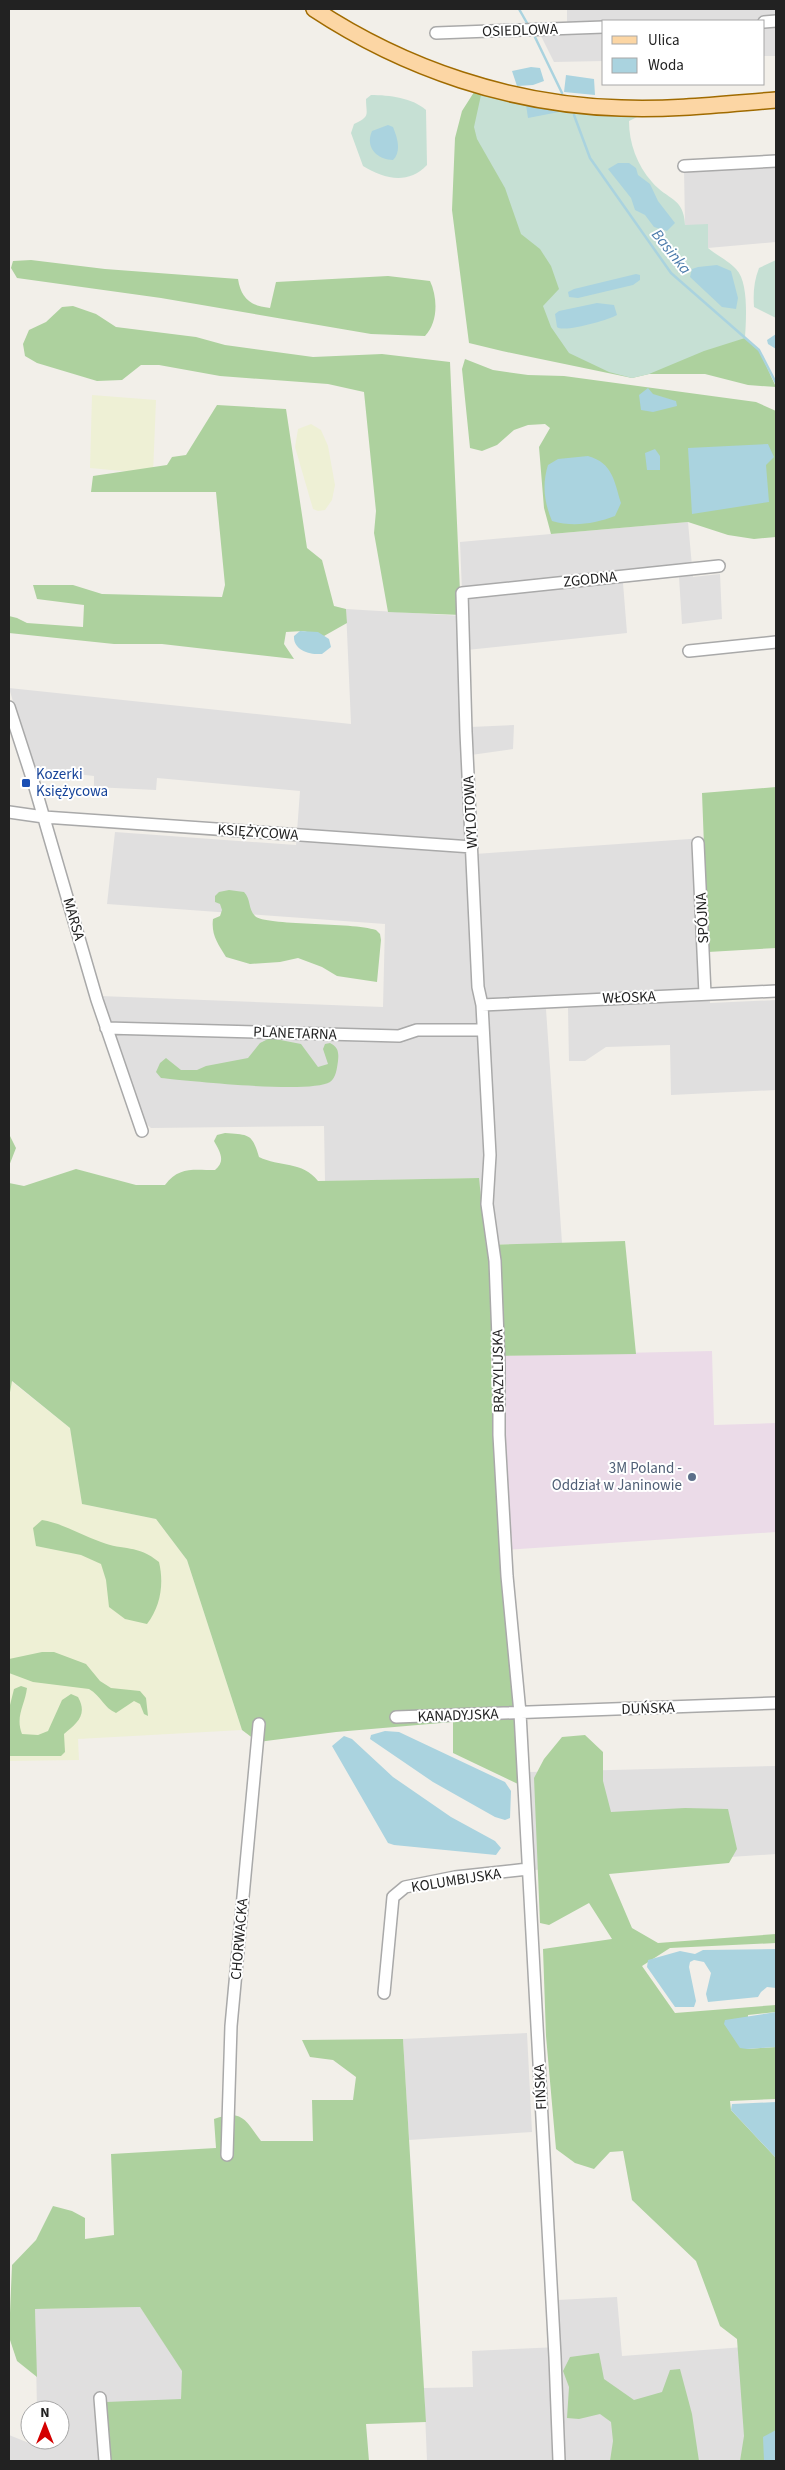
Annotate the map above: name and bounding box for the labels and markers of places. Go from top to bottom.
place label: Kozerki Księżycowa [36,764,108,802]
marker: Kozerki Księżycowa [20,777,32,789]
place label: 3M Poland - Oddział w Janinowie [552,1458,682,1496]
marker: 3M Poland - Oddział w Janinowie [686,1471,698,1483]

